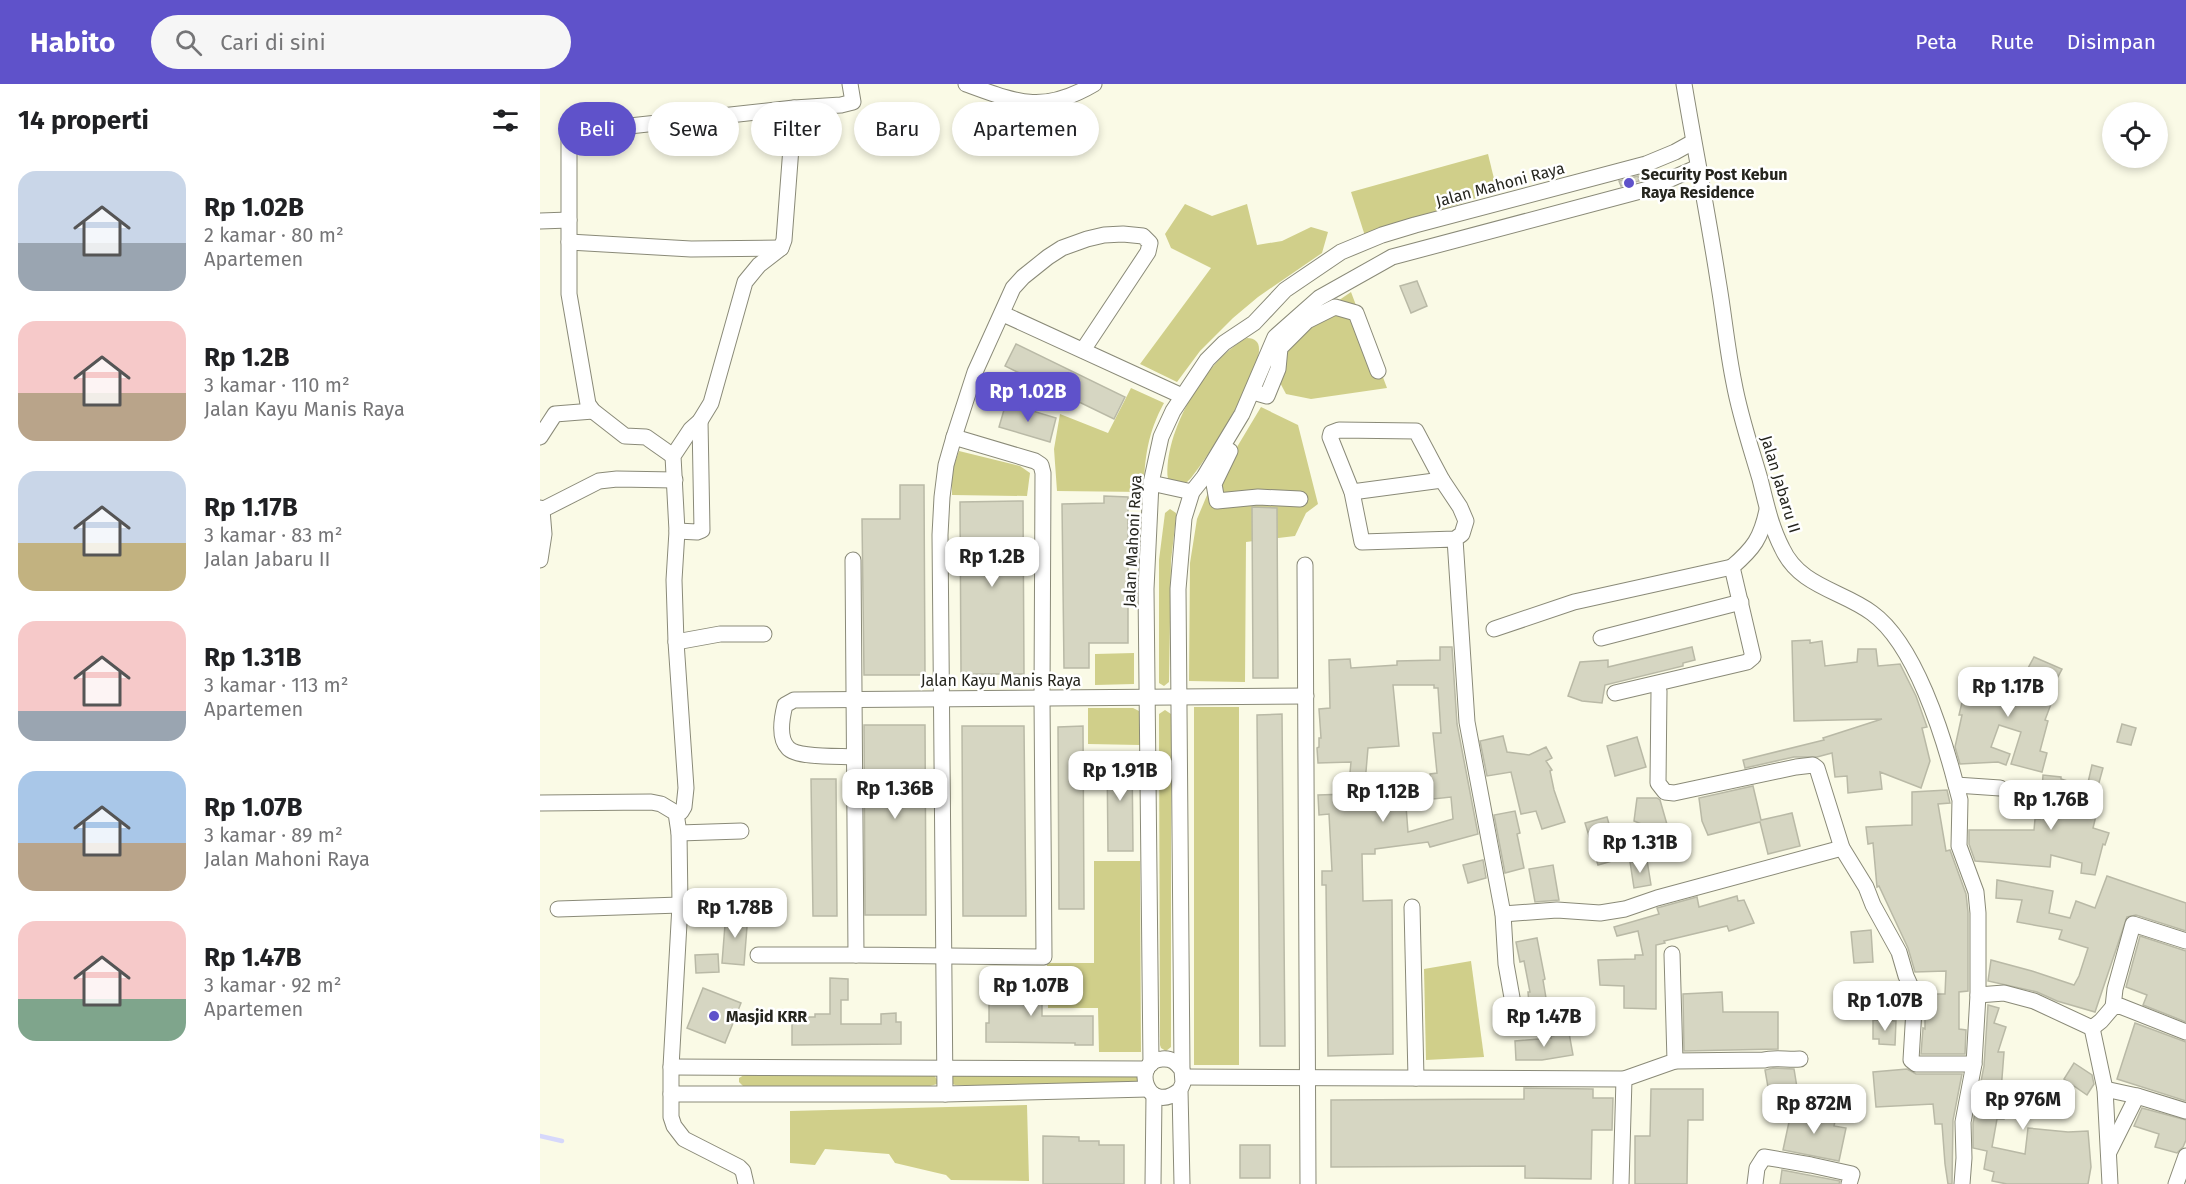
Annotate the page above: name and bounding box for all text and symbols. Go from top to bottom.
search box [151,15,571,69]
text: Habito [30,26,115,59]
icon: search [172,26,205,59]
text: Cari di sini [220,29,326,56]
text: Peta [1915,29,1957,55]
text: Rute [1990,29,2034,55]
text: Disimpan [2067,29,2156,55]
chip: Beli [558,102,636,156]
chip: Sewa [648,102,739,156]
chip: Filter [751,102,842,156]
chip: Baru [854,102,940,156]
chip: Apartemen [952,102,1099,156]
map controls [2102,102,2168,168]
button: locate [2102,102,2168,168]
icon: filters [489,104,522,137]
text: 14 properti [18,105,149,136]
street label: Jalan Mahoni Raya [1434,158,1567,211]
place label: Security Post Kebun Raya Residence [1641,165,1788,202]
marker: Security Post Kebun Raya Residence [1622,176,1636,190]
text: Rp 1.02B [204,192,304,223]
icon: home [66,195,138,267]
text: 2 kamar · 80 m² [204,223,344,247]
text: Apartemen [204,247,303,271]
text: Rp 1.2B [204,342,290,373]
icon: home [66,345,138,417]
pin: Rp 1.02B [966,372,1090,423]
text: 3 kamar · 110 m² [204,373,350,397]
text: Rp 1.02B [990,379,1066,403]
text: Jalan Kayu Manis Raya [204,397,405,421]
street label: Jalan Jabaru II [1757,433,1804,535]
street label: Jalan Mahoni Raya [1120,474,1145,608]
text: Rp 1.17B [204,492,298,523]
icon: home [66,495,138,567]
text: 3 kamar · 83 m² [204,523,343,547]
pin: Rp 1.2B [937,537,1047,588]
text: Rp 1.2B [959,544,1025,568]
text: Jalan Jabaru II [204,547,330,571]
text: Rp 1.31B [204,642,302,673]
icon: home [66,645,138,717]
pin: Rp 1.17B [1946,667,2070,718]
street label: Jalan Kayu Manis Raya [921,671,1081,690]
text: 3 kamar · 113 m² [204,673,349,697]
text: Rp 1.17B [1972,674,2044,698]
text: Apartemen [204,697,303,721]
pin: Rp 1.91B [1058,751,1182,802]
text: Rp 1.91B [1082,758,1158,782]
pin: Rp 1.36B [833,769,957,820]
pin: Rp 1.12B [1321,772,1445,823]
text: Rp 1.36B [856,776,934,800]
text: Rp 1.12B [1346,779,1420,803]
pin: Rp 1.76B [1989,780,2113,831]
text: Rp 1.76B [2013,787,2089,811]
text: Rp 1.07B [204,792,303,823]
icon: home [66,795,138,867]
text: 3 kamar · 89 m² [204,823,343,847]
pin: Rp 1.31B [1578,823,1702,874]
text: Rp 1.31B [1603,830,1678,854]
text: Jalan Mahoni Raya [204,847,370,871]
pin: Rp 1.78B [673,888,797,939]
text: Rp 1.78B [697,895,773,919]
text: Rp 1.47B [204,942,302,973]
icon: home [66,945,138,1017]
pin: Rp 1.07B [969,966,1093,1017]
text: 3 kamar · 92 m² [204,973,342,997]
text: Rp 1.07B [993,973,1069,997]
pin: Rp 1.07B [1823,981,1947,1032]
text: Rp 1.07B [1847,988,1923,1012]
text: Apartemen [204,997,303,1021]
pin: Rp 1.47B [1482,997,1606,1048]
text: Rp 1.47B [1506,1004,1582,1028]
place label: Masjid KRR [726,1007,807,1026]
marker: Masjid KRR [707,1009,721,1023]
pin: Rp 976M [1968,1080,2078,1131]
pin: Rp 872M [1759,1084,1869,1135]
text: Rp 976M [1985,1087,2061,1111]
text: Rp 872M [1776,1091,1852,1115]

